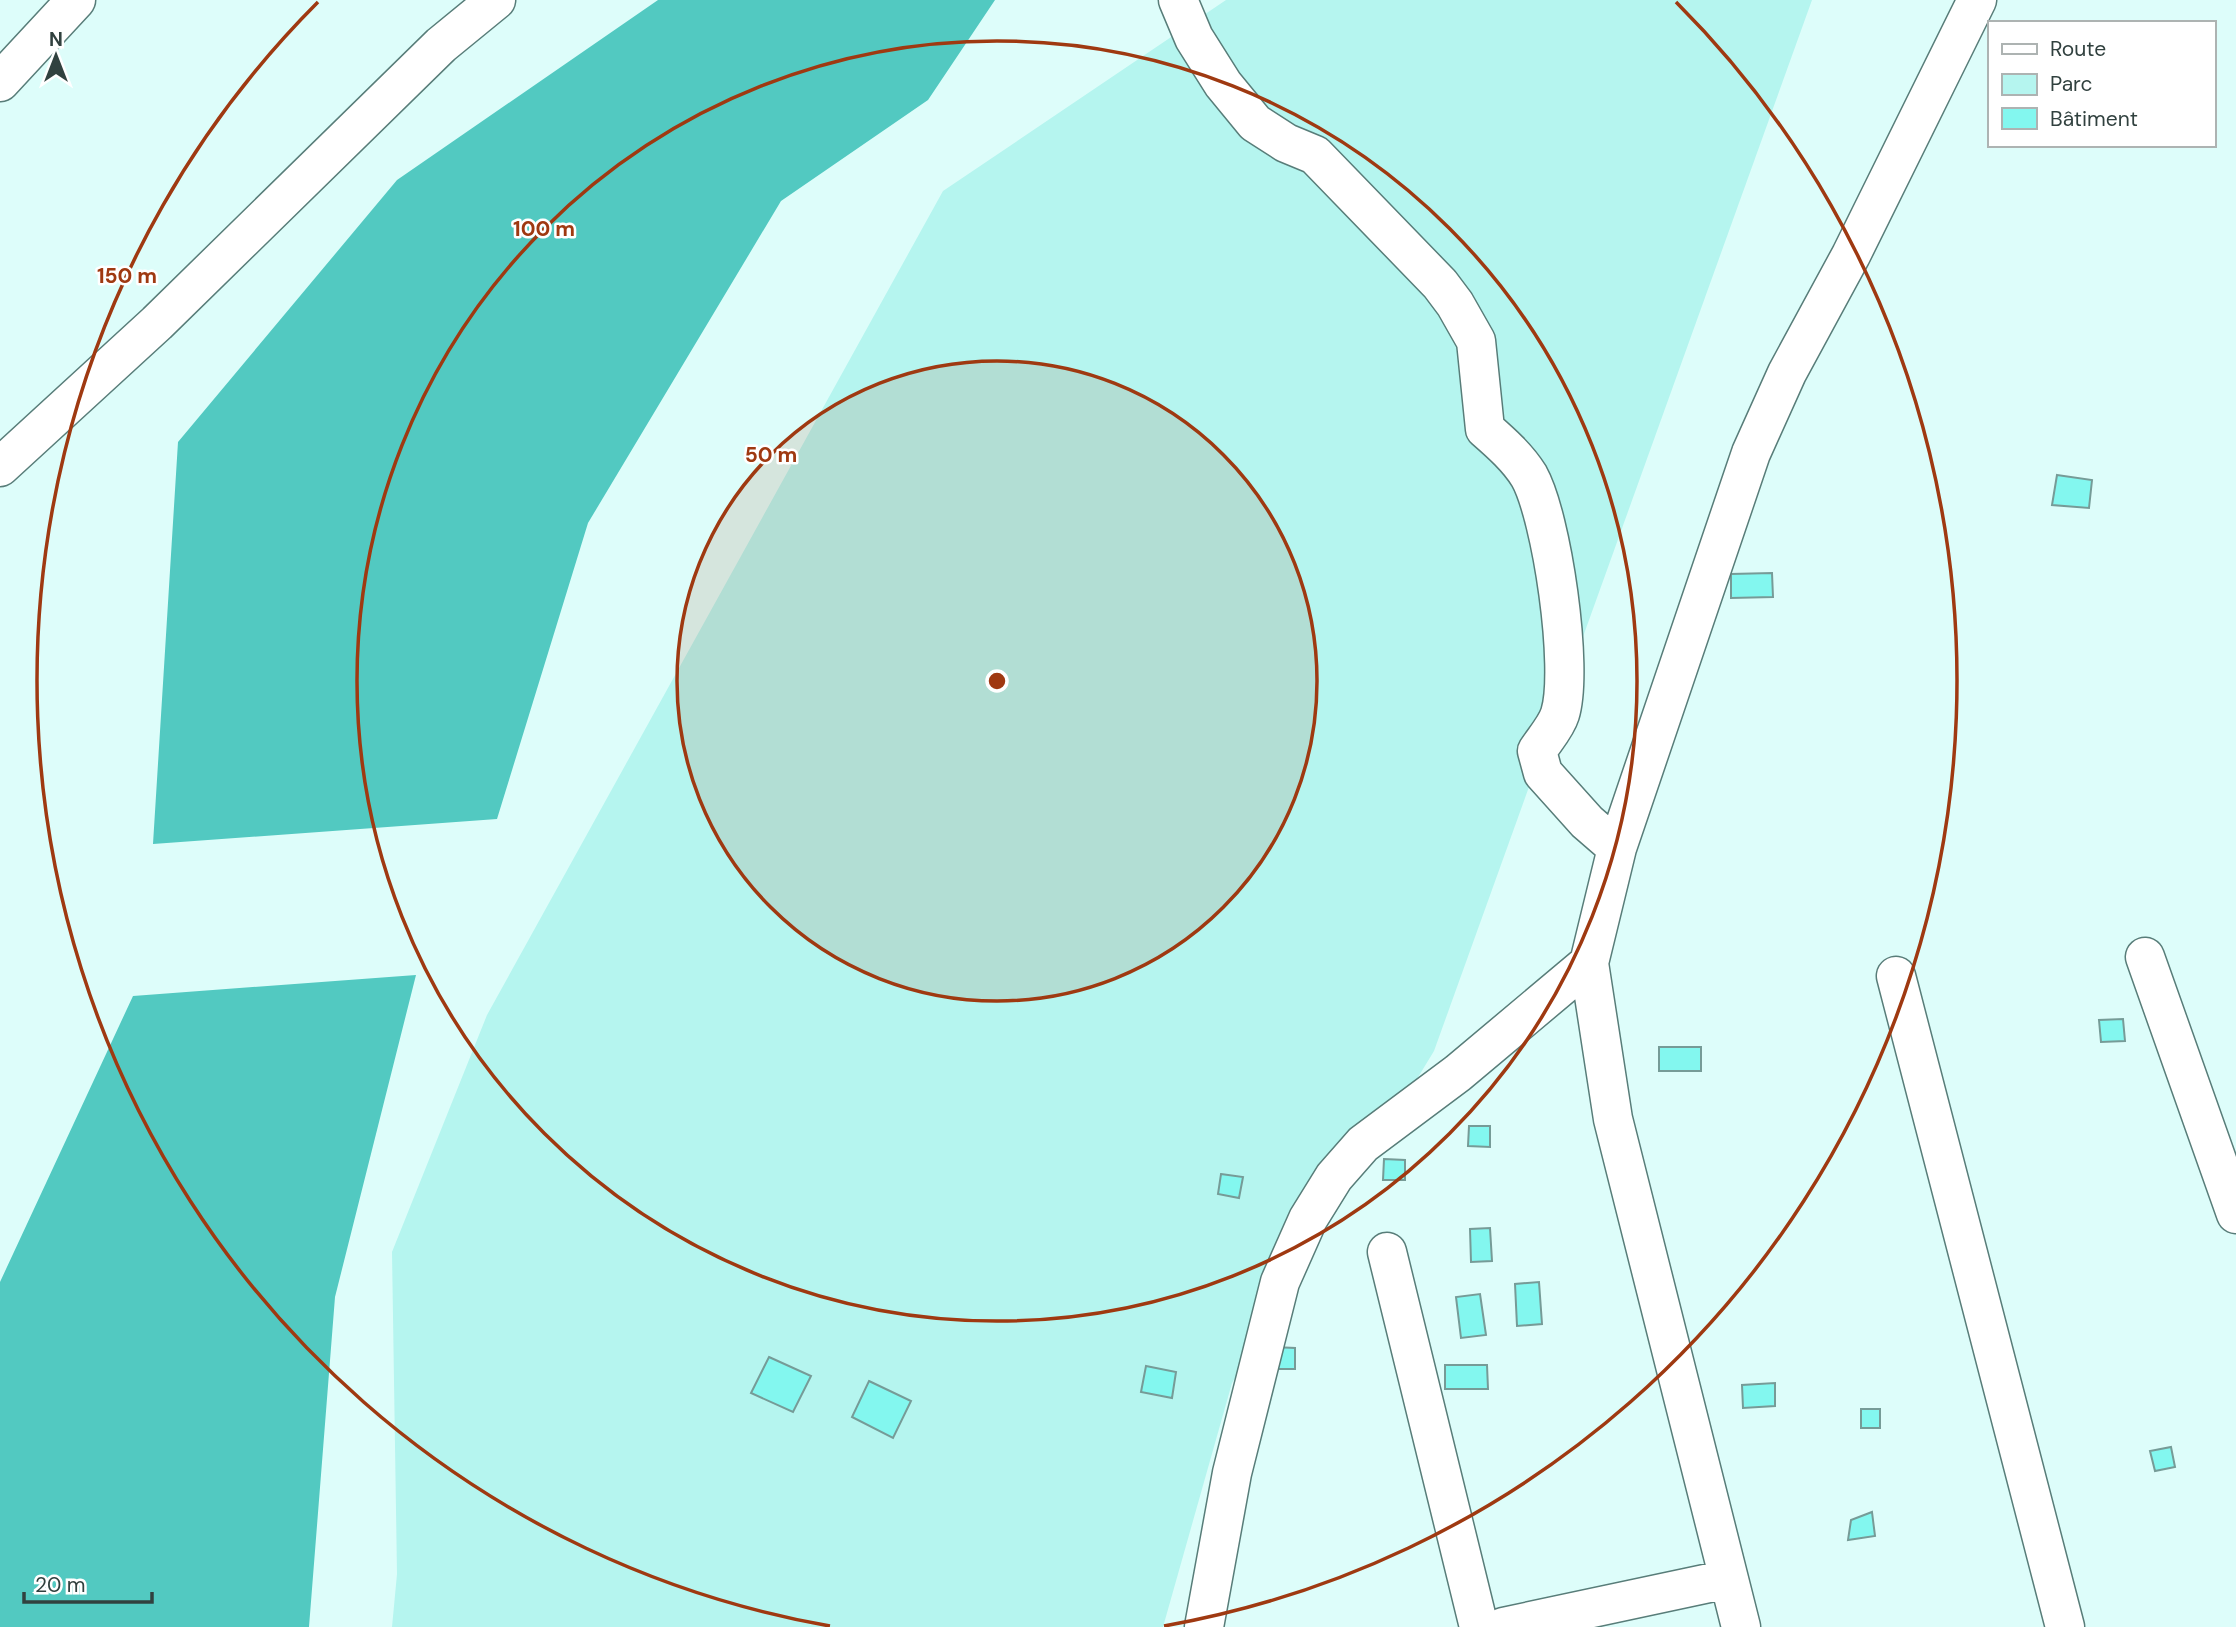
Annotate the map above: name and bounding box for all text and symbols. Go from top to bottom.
north arrow [21,21,91,91]
legend [1988,21,2215,147]
text: N [49,27,63,52]
text: Route [2050,35,2106,63]
text: Parc [2050,70,2093,98]
text: Bâtiment [2050,105,2138,133]
text: 100 m [513,215,575,243]
text: 150 m [97,262,157,290]
text: 50 m [745,441,797,469]
centre of rings [985,669,1009,693]
scale bar [24,1560,152,1604]
text: 20 m [35,1571,86,1599]

